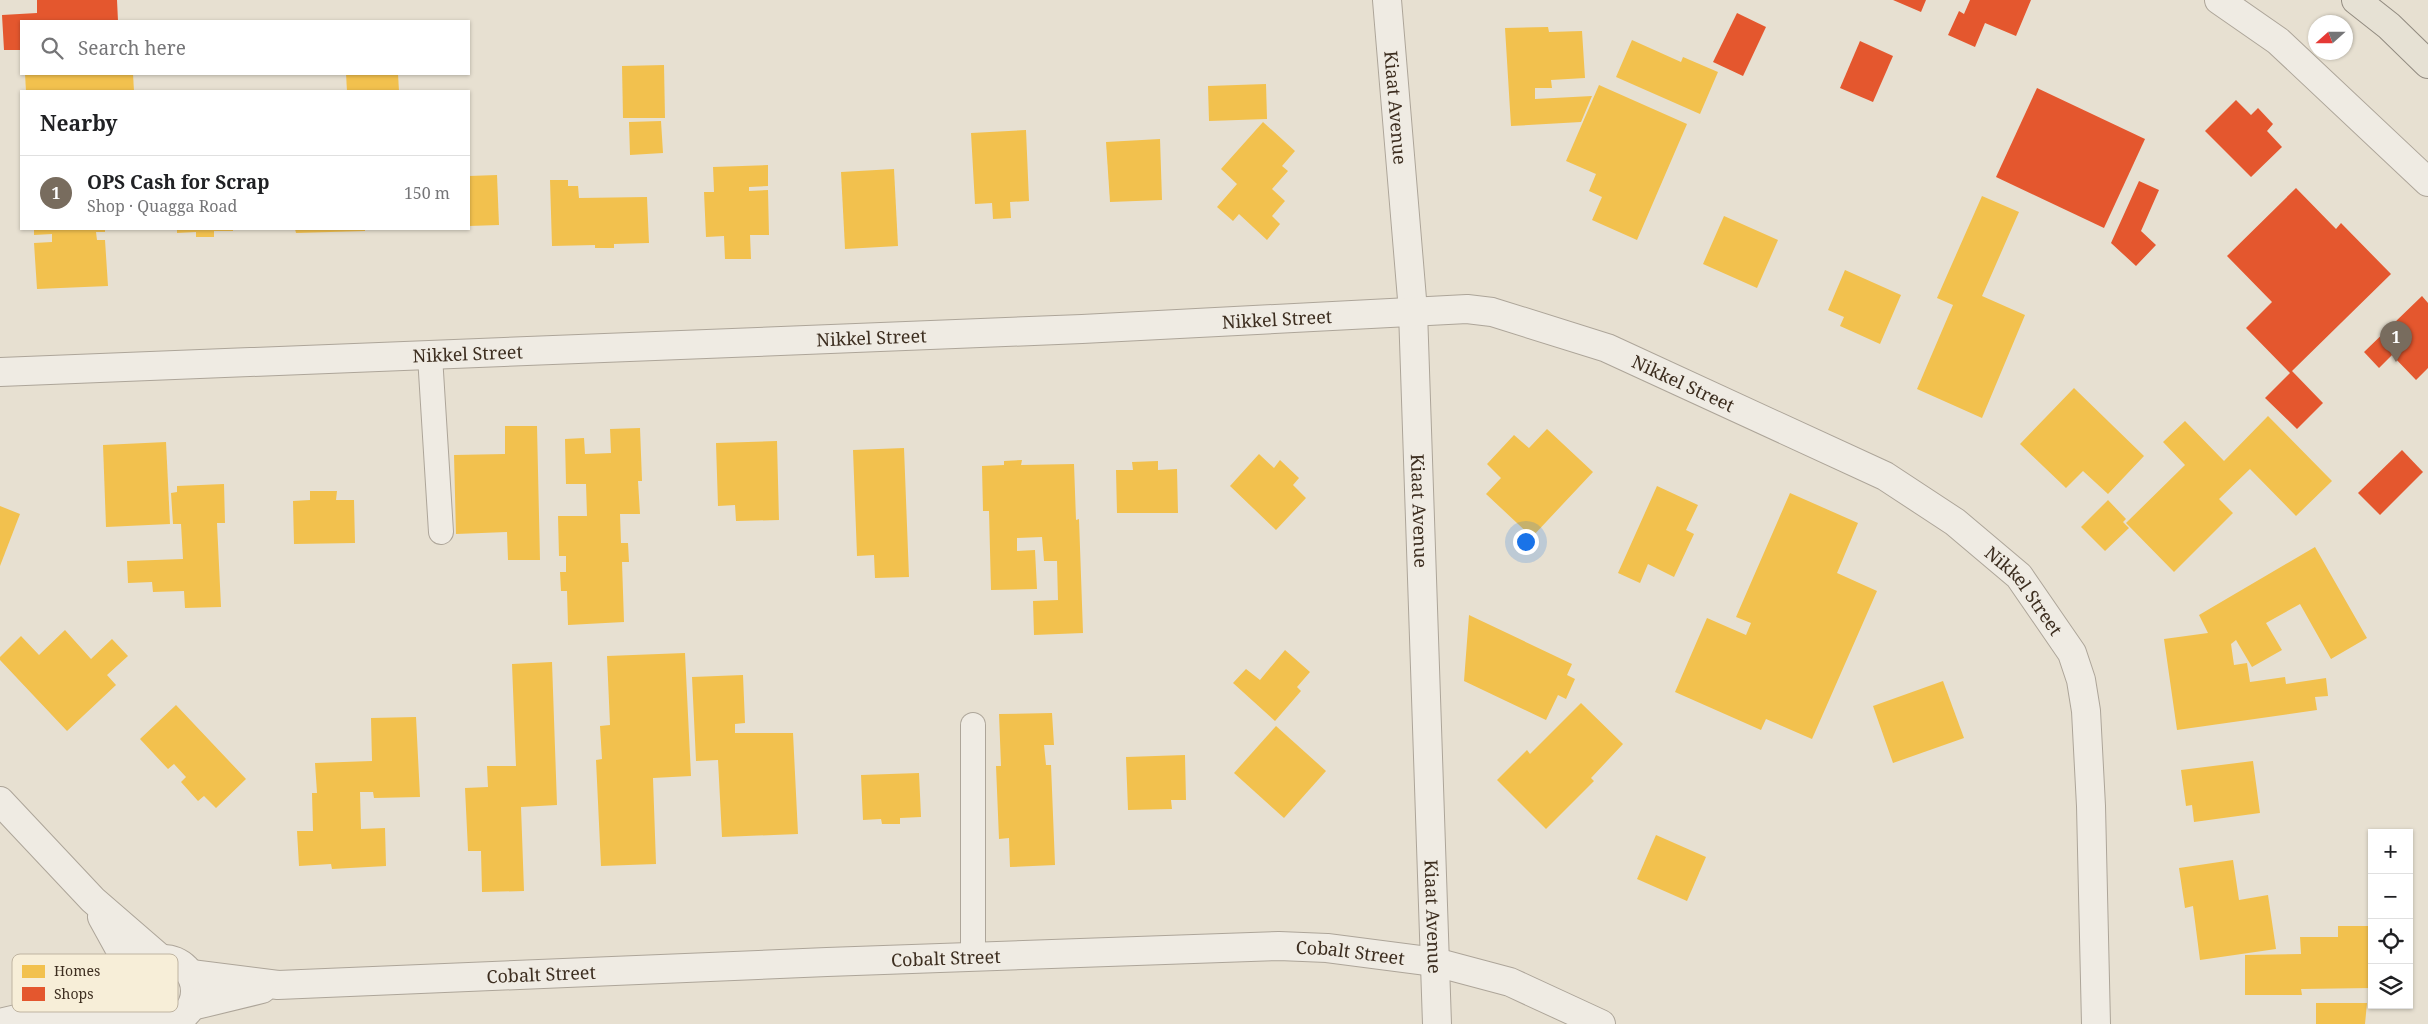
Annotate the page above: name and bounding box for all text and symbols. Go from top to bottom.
north arrow [2308,15,2353,60]
search box [20,20,470,75]
icon: search [38,34,66,62]
text: Search here [78,35,186,61]
street label: Kiaat Avenue [1379,50,1413,165]
text: Nearby [40,109,118,137]
text: OPS Cash for Scrap [87,169,269,195]
text: 1 [51,182,61,204]
text: 150 m [404,182,450,204]
text: Shop · Quagga Road [87,195,237,217]
street label: Nikkel Street [1221,304,1333,334]
pin: 1 [2380,321,2412,362]
street label: Nikkel Street [816,323,927,352]
street label: Nikkel Street [412,339,523,368]
street label: Nikkel Street [1628,349,1738,417]
street label: Kiaat Avenue [1406,453,1434,568]
your location [1513,529,1539,555]
street label: Nikkel Street [1980,541,2068,640]
map controls [2368,829,2413,1009]
button: + [2368,829,2413,874]
street label: Kiaat Avenue [1419,859,1447,974]
button: − [2368,874,2413,919]
button: locate [2368,919,2413,964]
street label: Cobalt Street [1295,935,1406,970]
street label: Cobalt Street [891,944,1001,972]
legend [12,954,178,1012]
street label: Cobalt Street [486,960,596,988]
text: Homes [54,961,100,980]
button: layers [2368,964,2413,1009]
text: Shops [54,984,94,1003]

